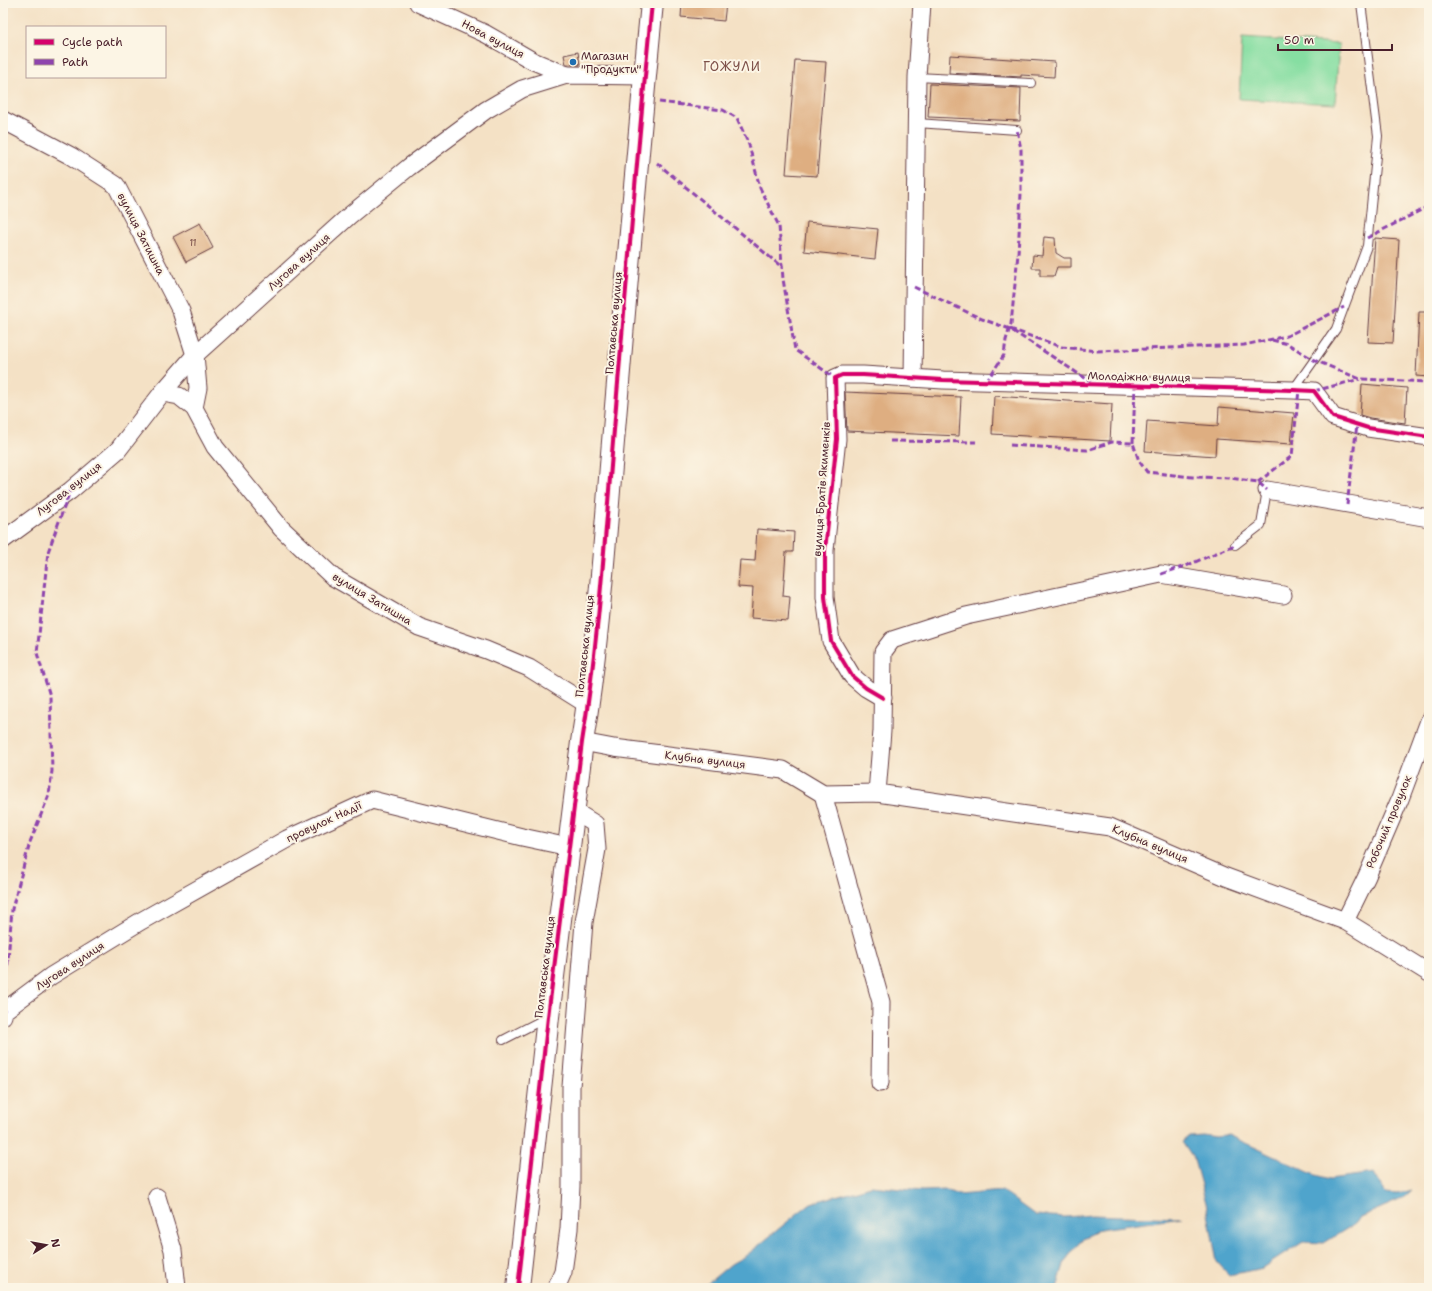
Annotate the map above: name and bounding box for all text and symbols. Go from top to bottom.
street label: Нова вулиця [459,16,527,62]
legend [26,26,166,78]
scale bar [1278,26,1392,52]
text: 50 m [1284,32,1314,48]
text: Cycle path [62,34,123,50]
place label: Магазин "Продукти" [581,49,641,77]
text: Path [62,54,88,70]
marker: Магазин "Продукти" [568,57,578,67]
district label: ГОЖУЛИ [703,58,761,75]
street label: вулиця Затишна [114,190,168,278]
street label: Лугова вулиця [265,230,333,294]
house number: 11 [189,237,197,249]
street label: Полтавська вулиця [602,271,626,375]
street label: Молодіжна вулиця [1087,369,1191,385]
street label: вулиця Братів Якименків [810,421,834,557]
street label: Лугова вулиця [33,459,105,519]
street label: вулиця Затишна [329,569,415,629]
street label: Полтавська вулиця [572,594,598,698]
street label: Клубна вулиця [664,748,746,772]
street label: Робочий провулок [1363,773,1415,871]
street label: провулок Надії [284,798,365,846]
street label: Клубна вулиця [1110,821,1190,867]
street label: Полтавська вулиця [531,915,559,1019]
street label: Лугова вулиця [33,938,107,994]
north arrow [26,1225,66,1265]
text: N [47,1237,64,1249]

